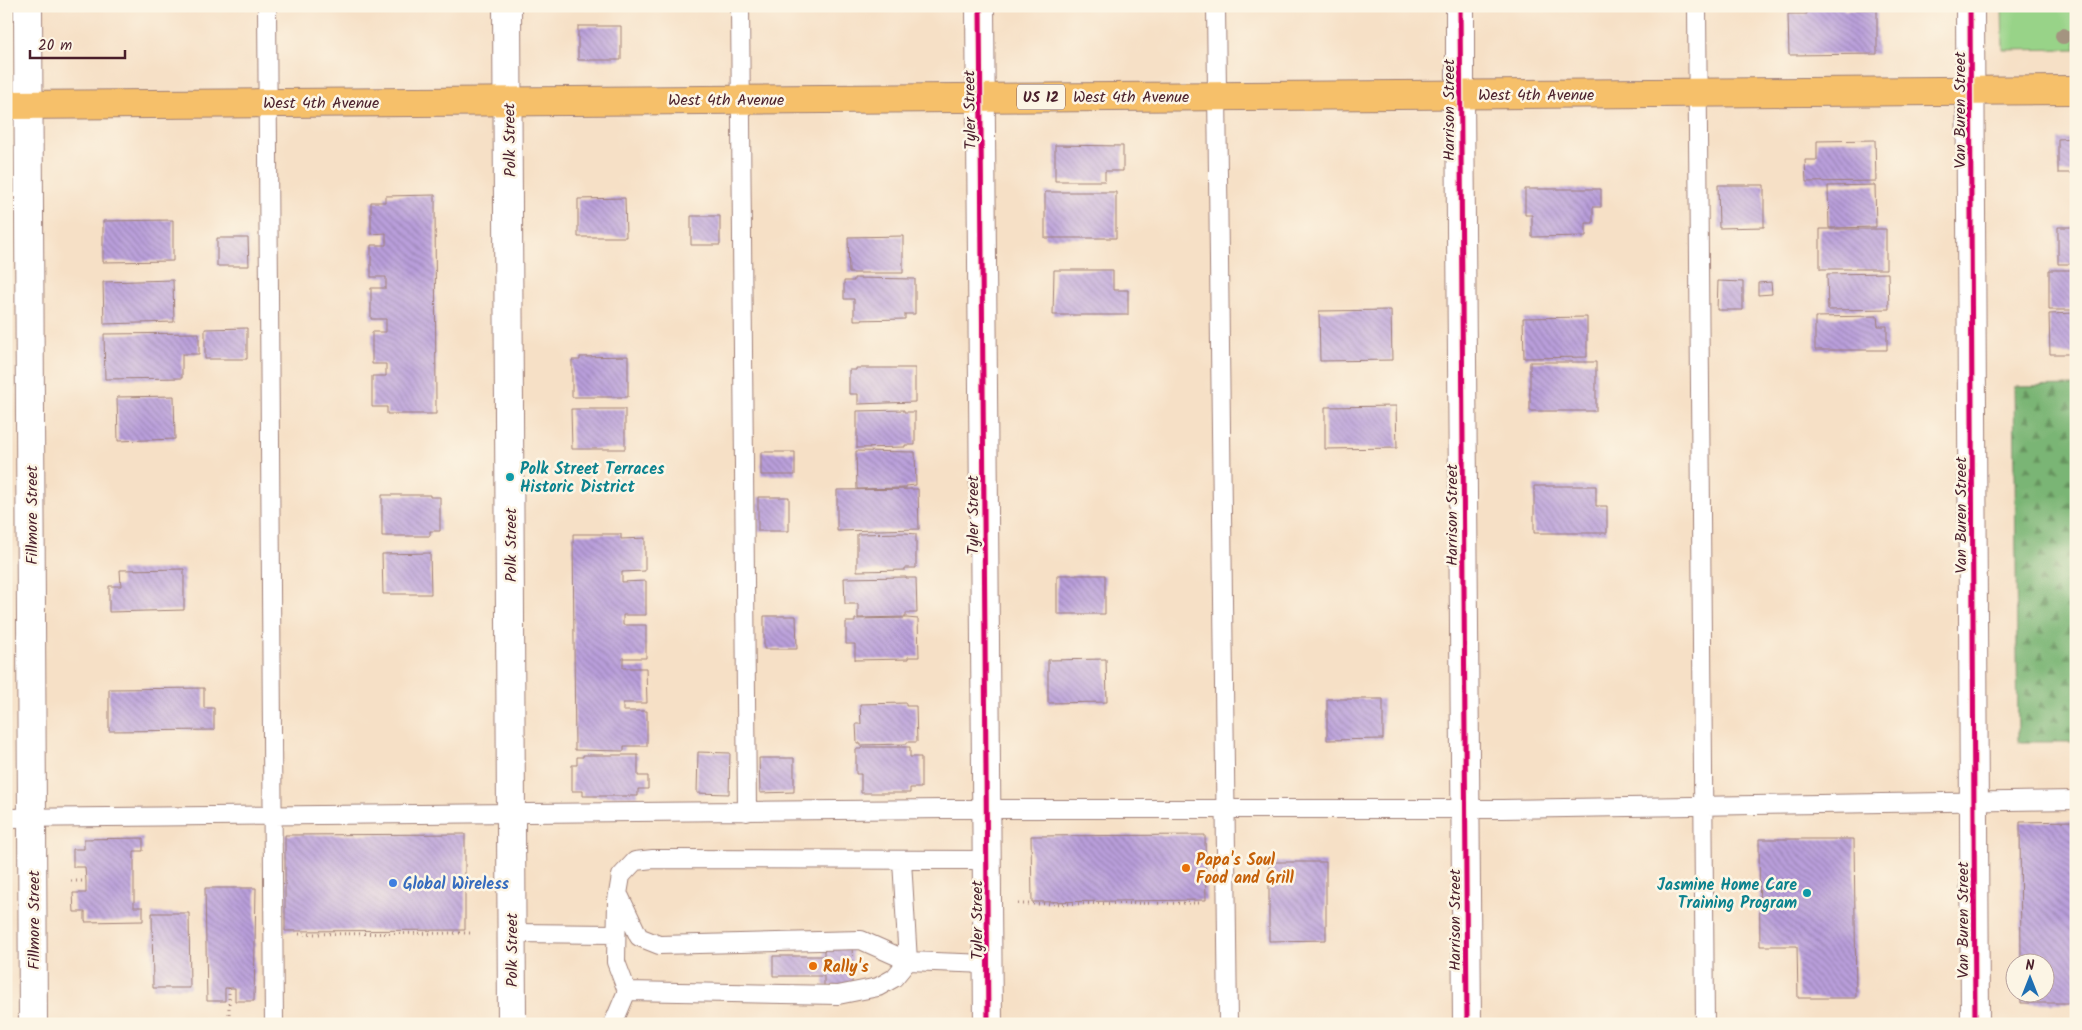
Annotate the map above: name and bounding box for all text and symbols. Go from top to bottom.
scale bar [30,28,125,60]
text: 20 m [38,34,72,58]
street label: Van Buren Street [1948,51,1973,168]
street label: Harrison Street [1437,58,1462,161]
street label: Tyler Street [957,69,984,150]
street label: West 4th Avenue [1478,83,1594,108]
road number: US 12 [1017,84,1065,110]
street label: West 4th Avenue [1073,85,1189,110]
street label: West 4th Avenue [668,88,784,113]
street label: West 4th Avenue [263,91,379,116]
street label: Polk Street [497,102,524,177]
street label: Van Buren Street [1949,456,1974,573]
place label: Polk Street Terraces Historic District [520,457,665,500]
street label: Harrison Street [1440,463,1465,566]
street label: Fillmore Street [20,464,45,565]
marker: Polk Street Terraces Historic District [504,471,516,483]
street label: Tyler Street [961,474,986,555]
street label: Polk Street [499,507,524,582]
place label: Papa's Soul Food and Grill [1196,848,1295,891]
street label: Van Buren Street [1951,861,1976,978]
marker: Papa's Soul Food and Grill [1180,862,1192,874]
street label: Harrison Street [1443,868,1468,971]
street label: Fillmore Street [22,869,47,970]
place label: Global Wireless [403,872,510,897]
place label: Jasmine Home Care Training Program [1657,873,1797,916]
marker: Global Wireless [387,877,399,889]
street label: Tyler Street [965,879,990,960]
marker: Jasmine Home Care Training Program [1801,887,1813,899]
street label: Polk Street [500,912,525,987]
north arrow [2004,952,2054,1002]
place label: Rally's [823,955,869,980]
text: N [2026,955,2035,977]
marker: Rally's [807,960,819,972]

